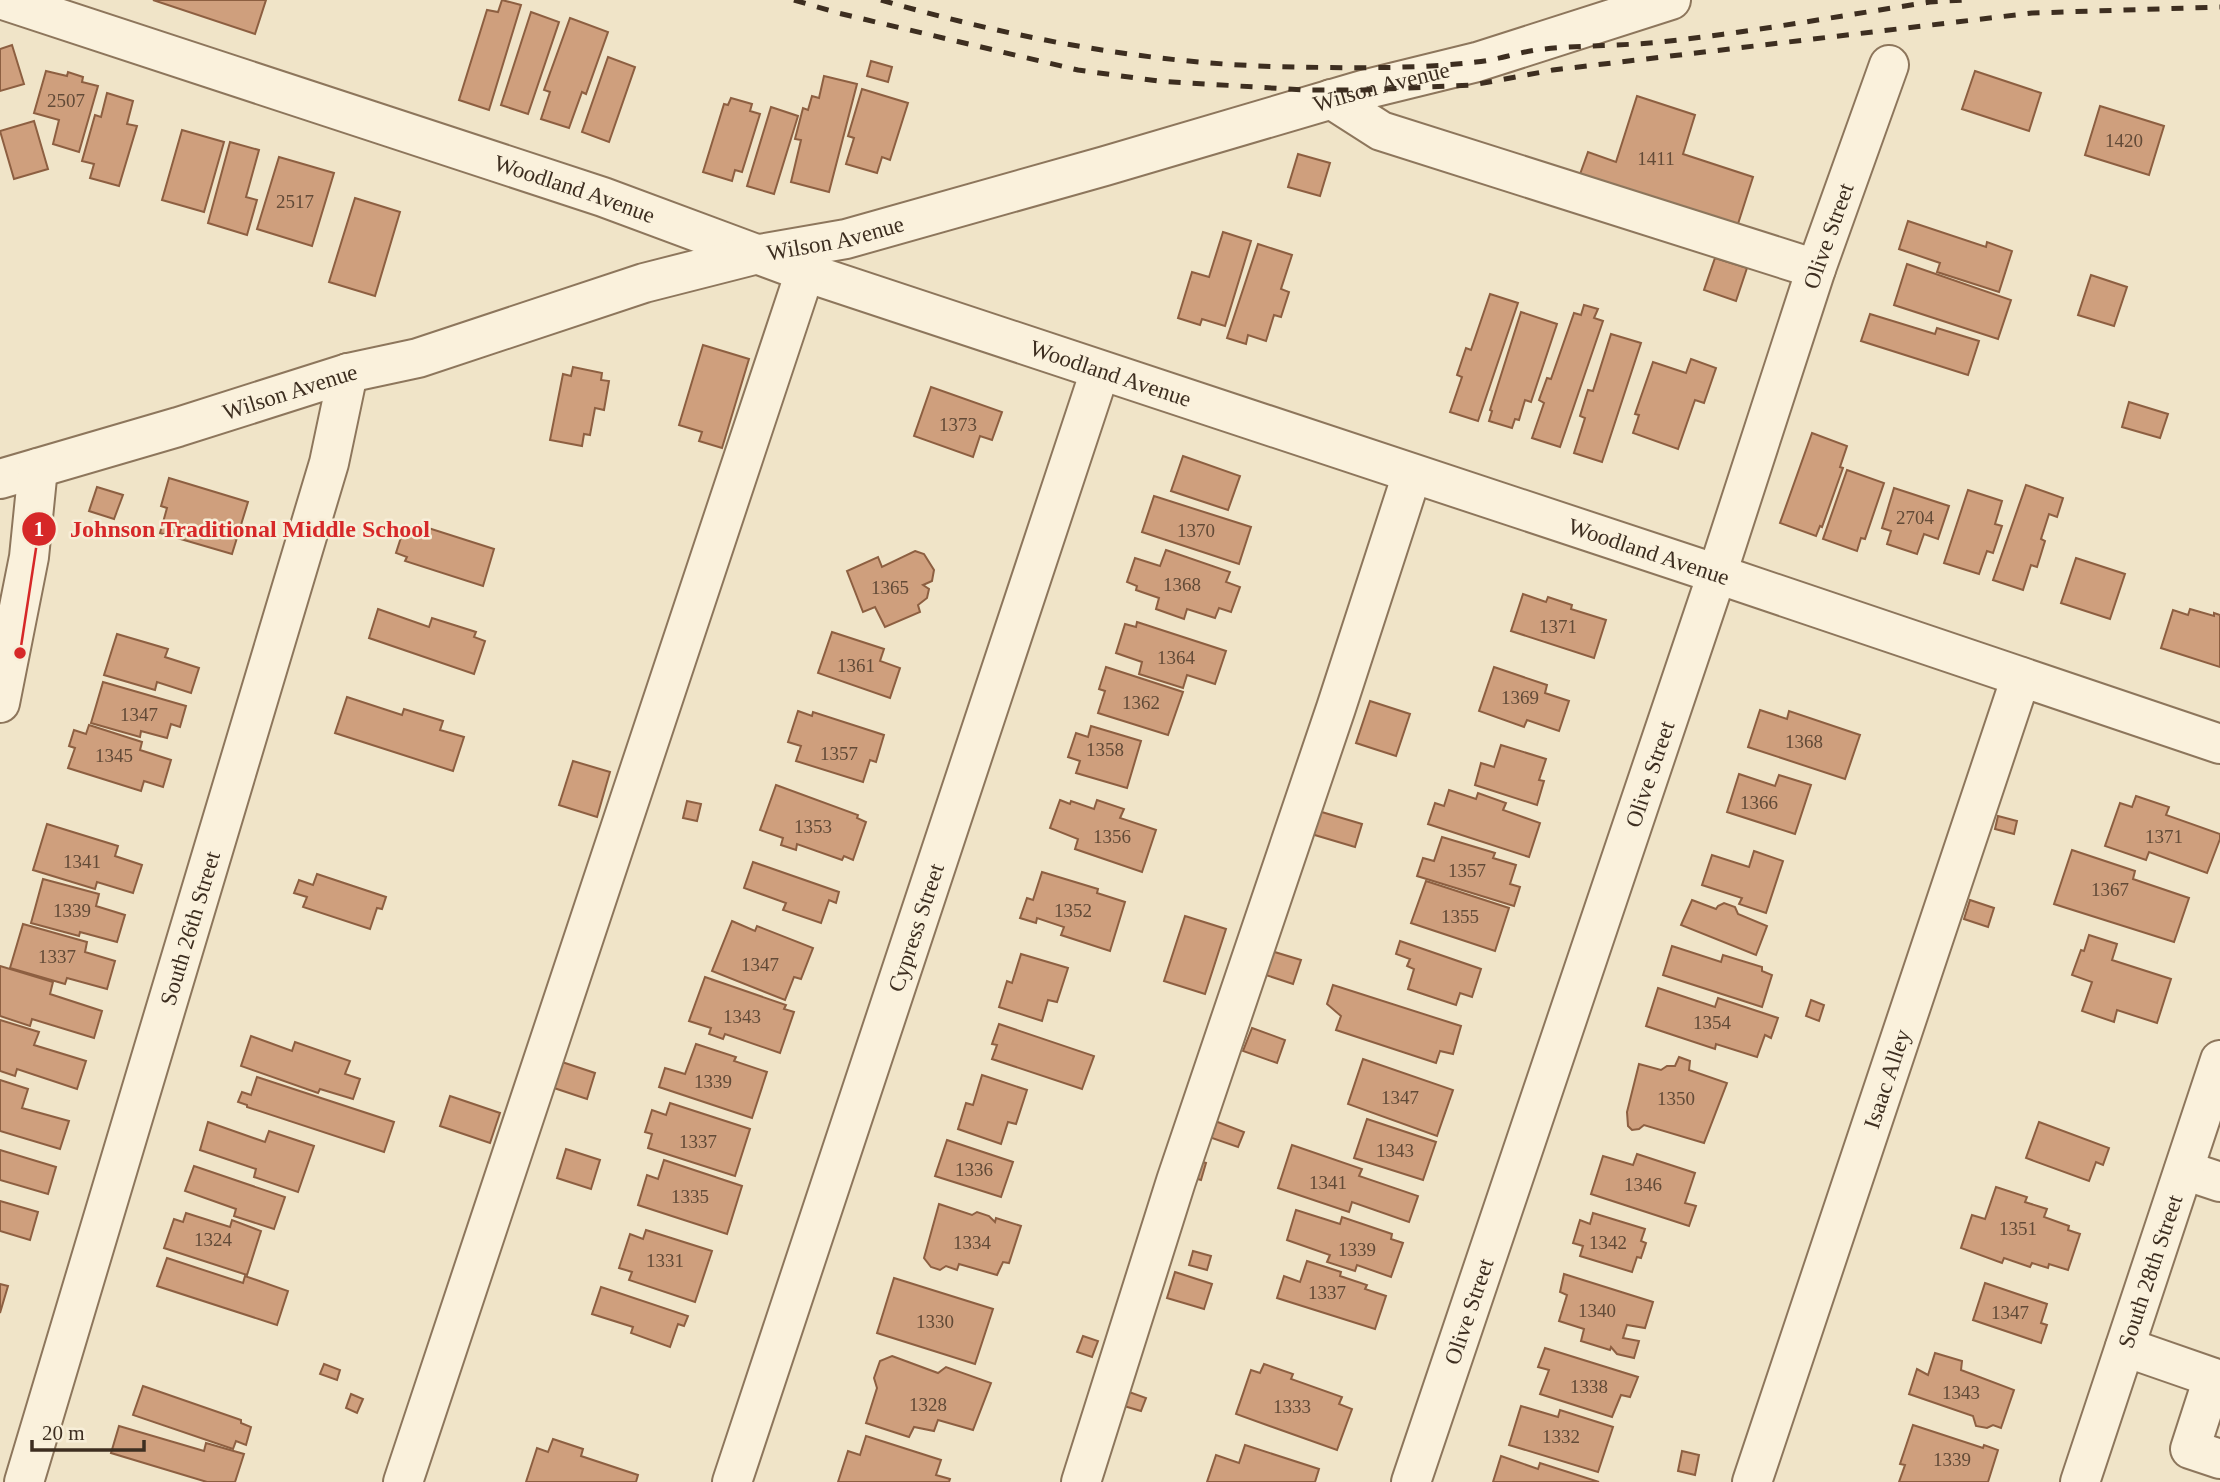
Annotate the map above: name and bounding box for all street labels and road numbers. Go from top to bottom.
street label: Wilson Avenue [1310,57,1452,117]
street label: Woodland Avenue [491,150,658,228]
street label: Olive Street [1798,179,1859,292]
street label: Wilson Avenue [765,211,907,266]
street label: Woodland Avenue [1027,335,1194,412]
street label: Wilson Avenue [220,359,360,425]
street label: Woodland Avenue [1565,514,1733,590]
street label: Olive Street [1621,717,1680,831]
street label: South 26th Street [155,848,225,1009]
street label: Cypress Street [883,860,949,995]
street label: Isaac Alley [1859,1026,1915,1132]
street label: South 28th Street [2113,1191,2188,1351]
street label: Olive Street [1439,1255,1499,1368]

